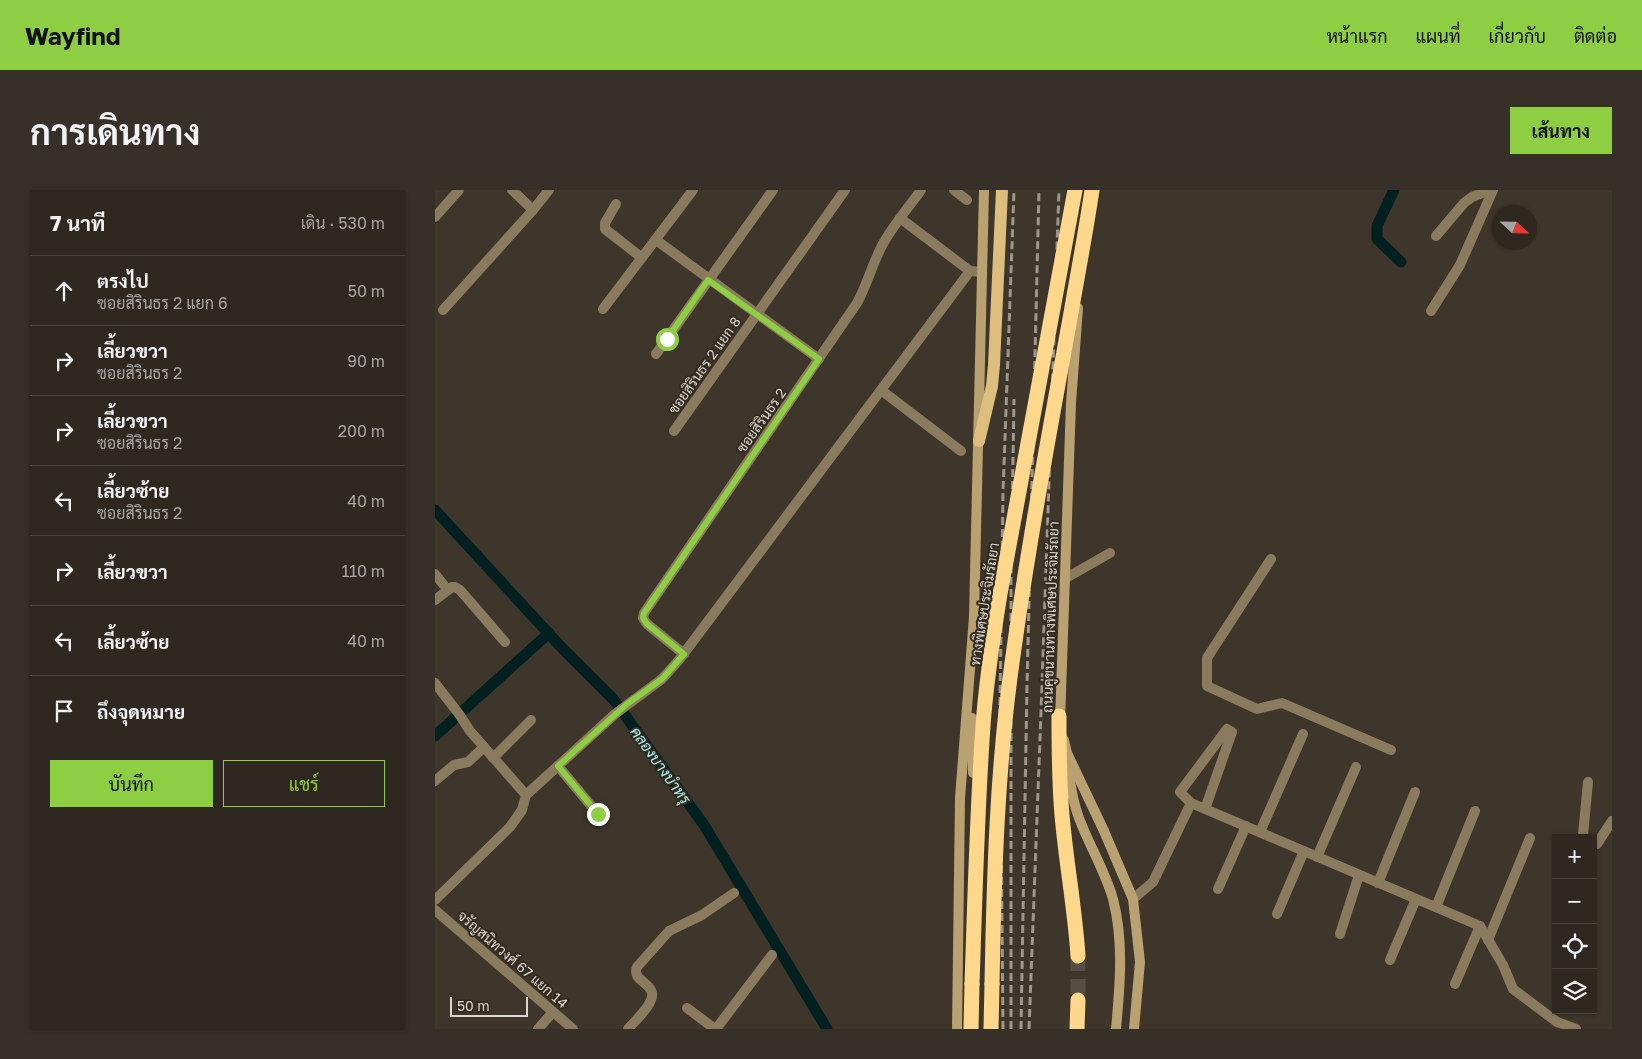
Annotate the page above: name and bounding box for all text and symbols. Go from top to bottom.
text: Wayfind [25,21,121,50]
text: หน้าแรก [1326,25,1388,47]
text: แผนที่ [1416,25,1460,47]
text: เกี่ยวกับ [1488,25,1546,47]
text: ติดต่อ [1574,25,1617,47]
button: เส้นทาง [1510,107,1612,154]
text: การเดินทาง [30,111,200,153]
north arrow [1492,205,1537,250]
text: 7 นาที [50,210,105,236]
text: เดิน · 530 m [301,213,385,233]
text: ตรงไป [97,269,149,292]
icon: ahead [50,277,78,305]
text: 50 m [348,281,385,301]
text: ซอยสิรินธร 2 แยก 6 [97,293,228,313]
street label: ซอยสิรินธร 2 แยก 8 [664,313,744,417]
route start [656,328,679,351]
text: เลี้ยวขวา [97,339,168,362]
icon: right [50,347,78,375]
text: 90 m [347,351,385,371]
text: ซอยสิรินธร 2 [97,363,182,383]
street label: ซอยสิรินธร 2 [733,385,789,455]
text: เลี้ยวขวา [97,409,168,432]
icon: right [50,417,78,445]
text: 200 m [338,421,385,441]
text: ซอยสิรินธร 2 [97,433,182,453]
text: เลี้ยวซ้าย [97,479,169,502]
icon: left [50,487,78,515]
text: 40 m [347,491,385,511]
text: ซอยสิรินธร 2 [97,503,182,523]
street label: ถนนคู่ขนานทางพิเศษประจิมรัถยา [1038,521,1064,713]
street label: ทางพิเศษประจิมรัถยา [966,541,1002,667]
icon: right [50,557,78,585]
text: เลี้ยวขวา [97,560,168,583]
text: 110 m [341,561,385,581]
icon: left [50,627,78,655]
text: เลี้ยวซ้าย [97,630,169,653]
text: 40 m [347,631,385,651]
icon: arrive [50,697,78,725]
text: ถึงจุดหมาย [97,700,185,723]
water label: คลองบางบำหรุ [625,723,695,809]
button: บันทึก [50,760,213,807]
button: แชร์ [223,760,385,807]
route end [587,803,610,826]
map controls [1552,834,1597,1014]
button: + [1552,834,1597,879]
button: − [1552,879,1597,924]
street label: จรัญสนิทวงศ์ 67 แยก 14 [454,907,572,1012]
button: locate [1552,924,1597,969]
button: layers [1552,969,1597,1014]
scale bar [450,994,527,1017]
text: 50 m [457,997,490,1014]

